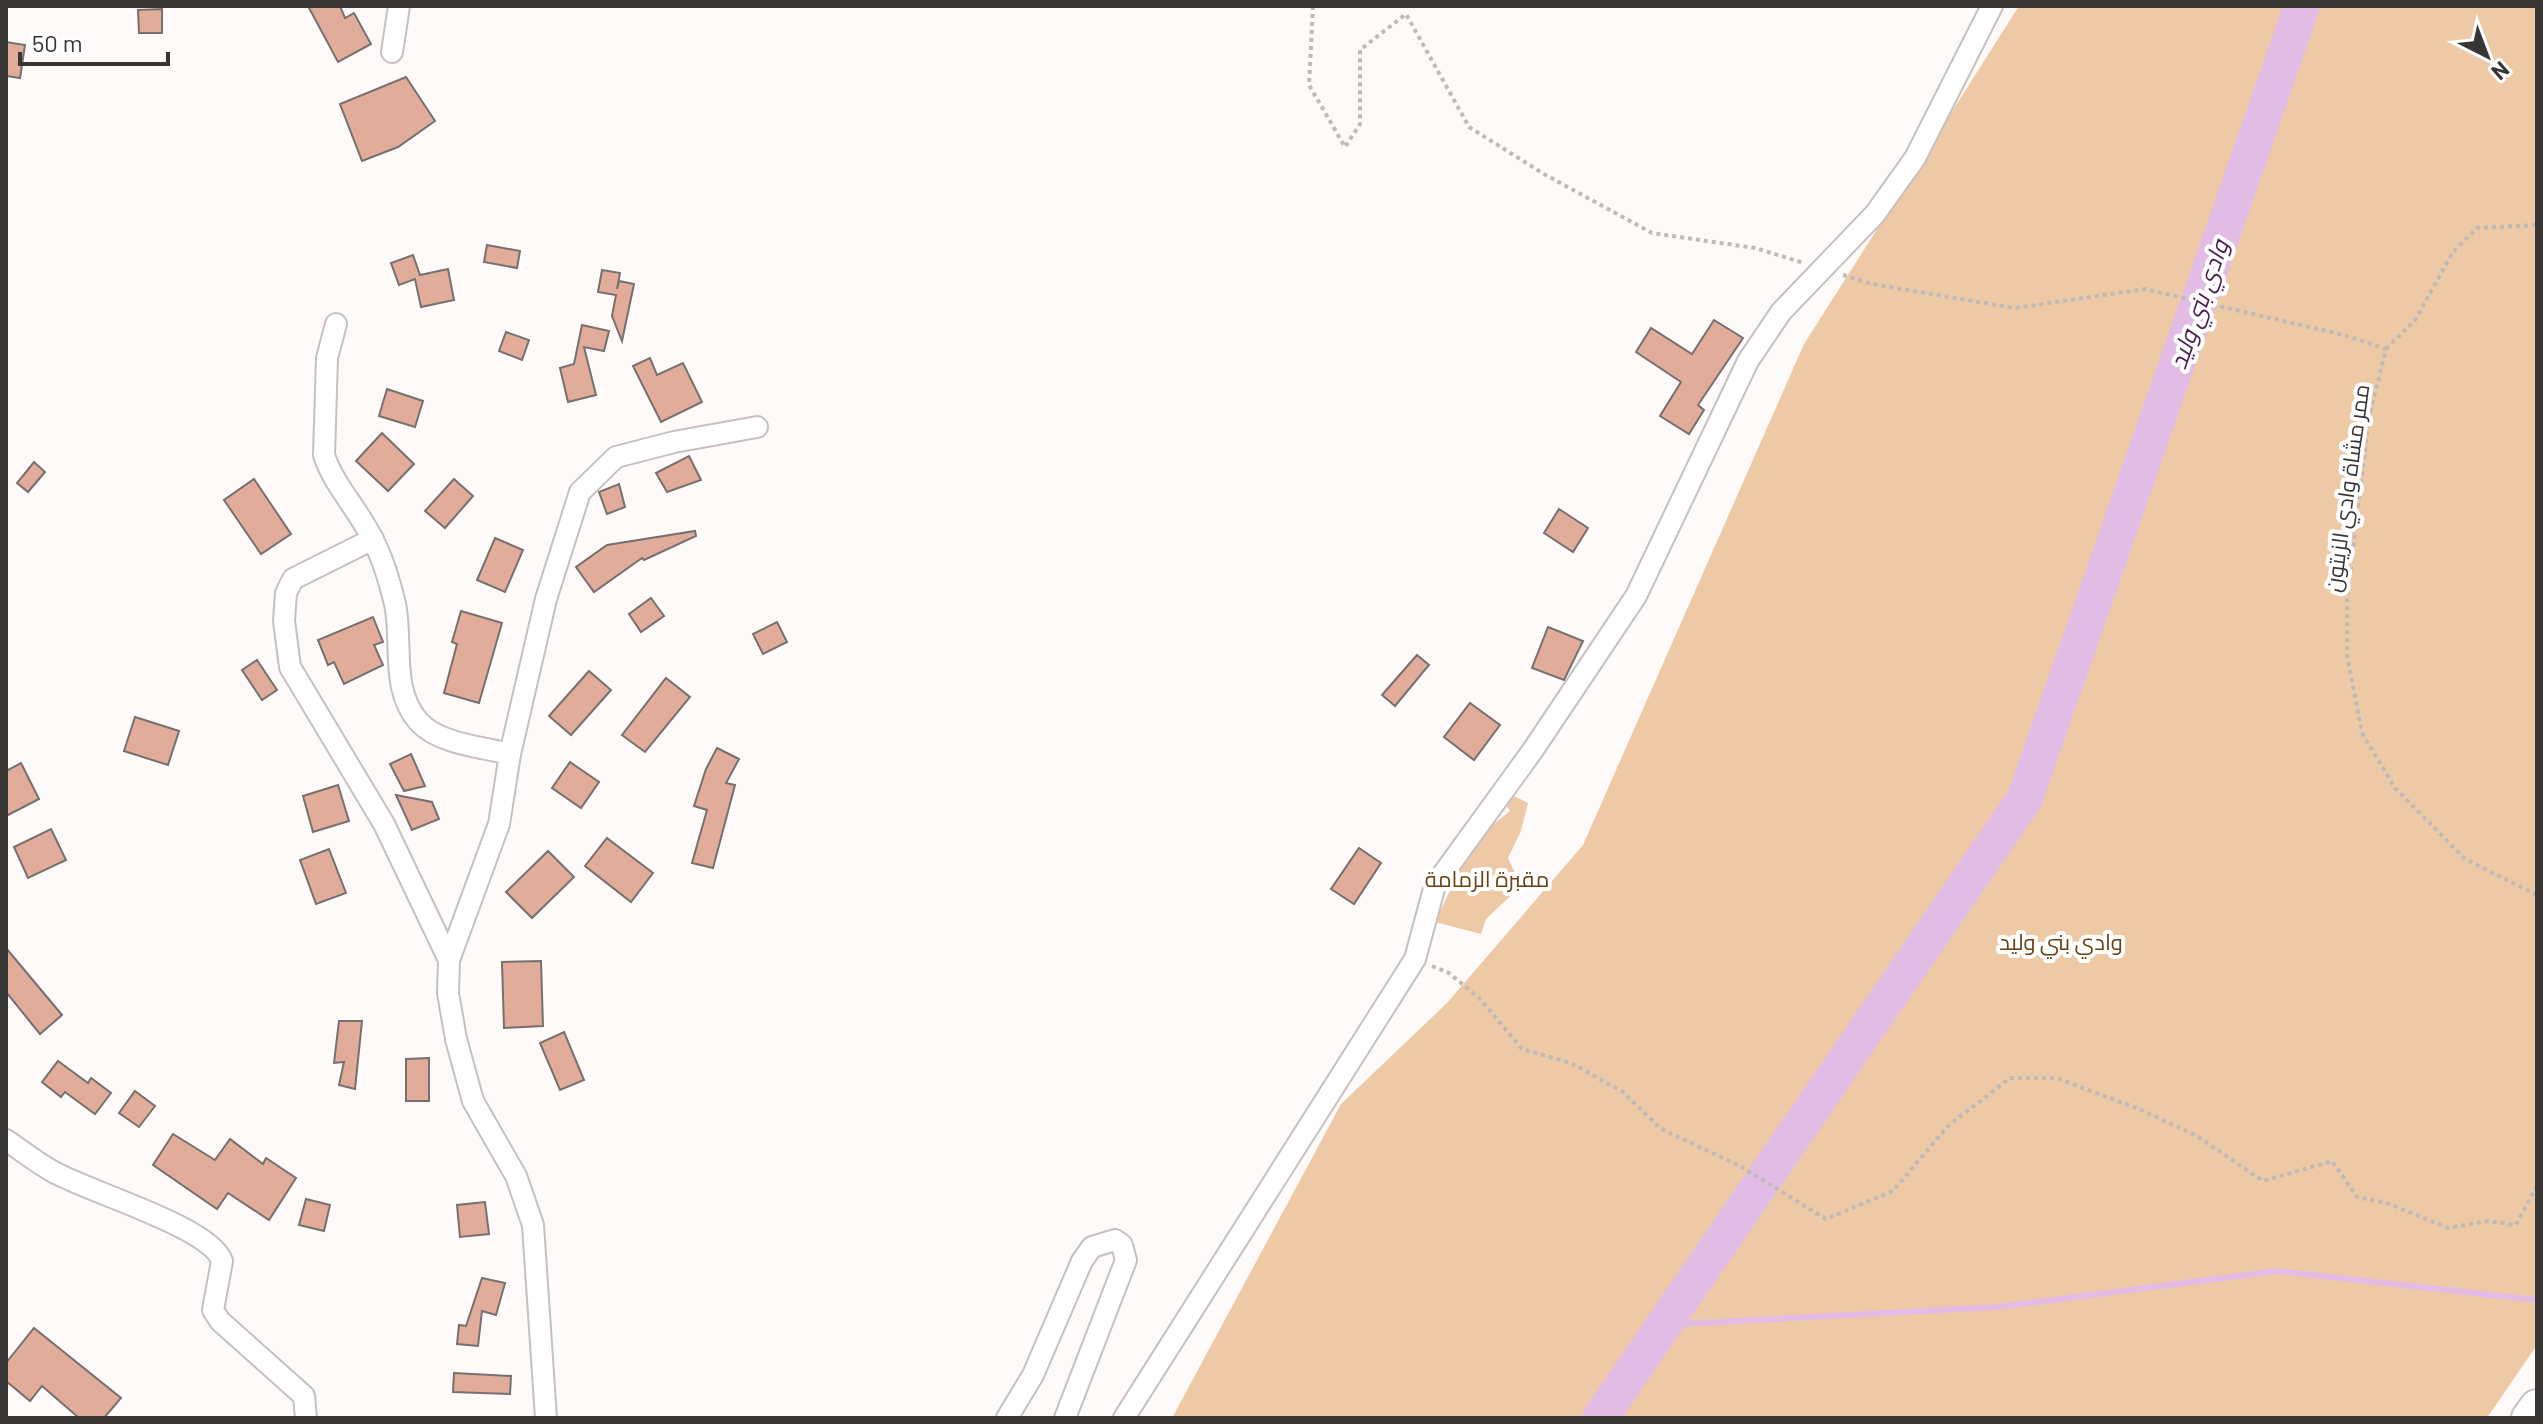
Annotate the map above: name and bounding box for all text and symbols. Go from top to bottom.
scale bar [20,16,168,66]
north arrow [2447,16,2527,96]
text: 50 m [32,28,83,57]
text: N [2487,57,2515,86]
water label: وادي بني وليد [2162,234,2240,374]
street label: ممر مشاة وادي الزيتون [2319,382,2378,594]
park label: مقبرة الزمامة [1425,865,1549,892]
park label: وادي بني وليد [1999,928,2123,959]

